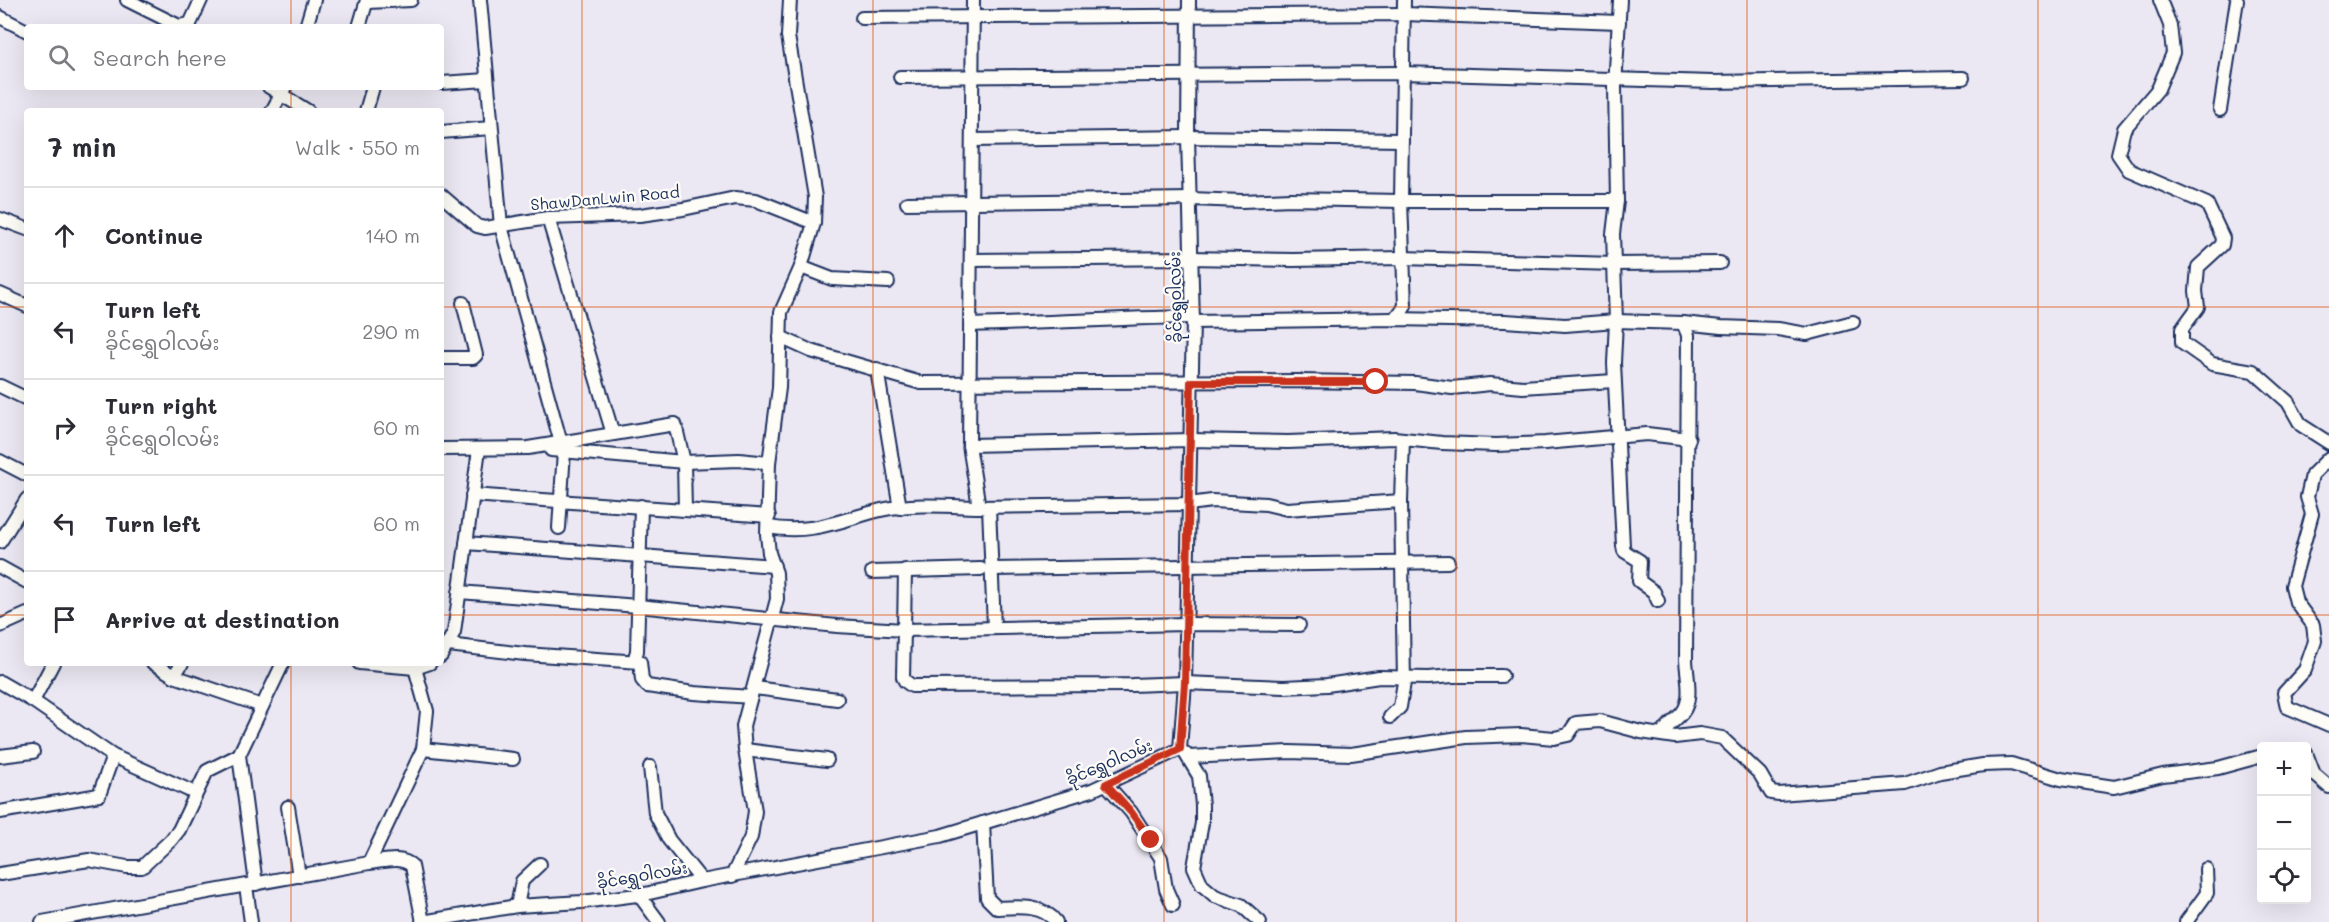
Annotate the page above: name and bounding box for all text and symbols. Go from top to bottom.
search box [24,24,444,90]
icon: search [45,41,78,74]
text: Search here [93,43,227,72]
text: 7 min [48,130,116,164]
text: Walk · 550 m [295,134,420,160]
street label: ShawDanLwin Road [529,181,680,214]
icon: ahead [48,219,81,252]
text: Continue [105,221,203,250]
text: 140 m [365,222,420,248]
street label: ခိုင်ရွှေဝါလမ်း [1163,251,1191,343]
text: Turn left [105,295,201,324]
icon: left [48,315,81,348]
text: 290 m [362,318,420,344]
text: ခိုင်ရွှေဝါလမ်း [105,329,219,355]
route start [1362,368,1388,394]
text: Turn right [105,391,217,420]
icon: right [48,411,81,444]
text: 60 m [373,414,420,440]
text: ခိုင်ရွှေဝါလမ်း [105,425,219,451]
icon: left [48,507,81,540]
text: Turn left [105,509,201,538]
text: 60 m [373,510,420,536]
icon: arrive [48,603,81,636]
text: Arrive at destination [105,605,340,634]
street label: ခိုင်ရွှေဝါလမ်း [1063,734,1157,794]
map controls [2257,742,2311,904]
button: + [2257,742,2311,796]
button: − [2257,796,2311,850]
route end [1137,826,1163,852]
button: locate [2257,850,2311,904]
street label: ခိုင်ရွှေဝါလမ်း [595,856,690,898]

